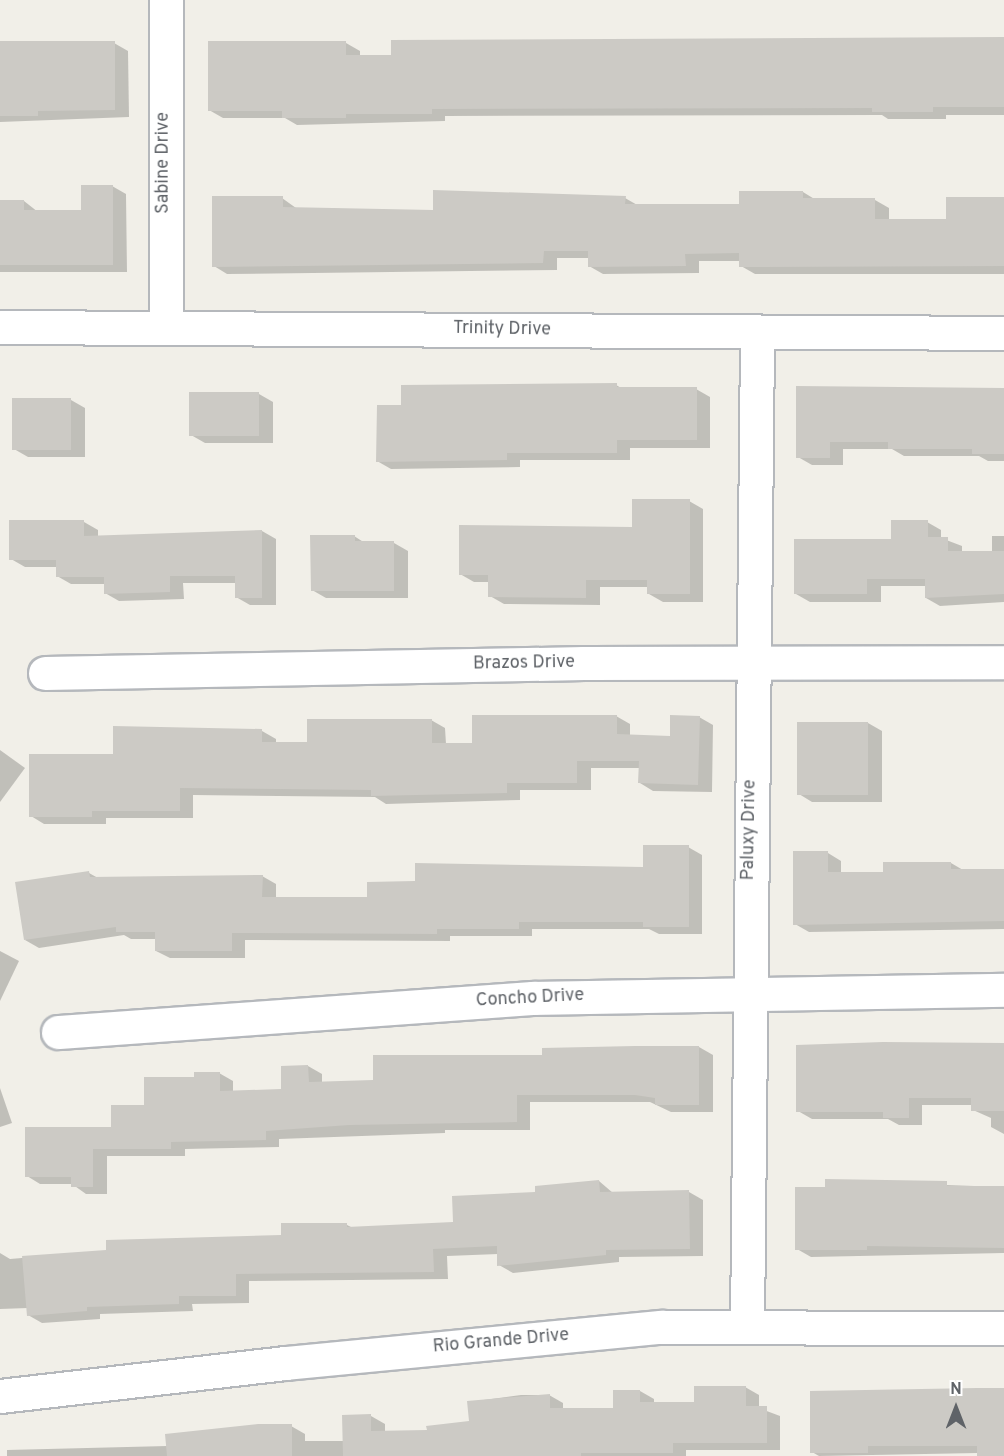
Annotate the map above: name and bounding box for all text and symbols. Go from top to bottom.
street label: Sabine Drive [153,112,175,214]
street label: Trinity Drive [453,318,551,342]
street label: Brazos Drive [473,652,575,676]
street label: Paluxy Drive [738,779,762,881]
street label: Concho Drive [475,985,585,1013]
street label: Rio Grande Drive [432,1325,570,1359]
north arrow [926,1378,986,1438]
text: N [950,1380,962,1400]

